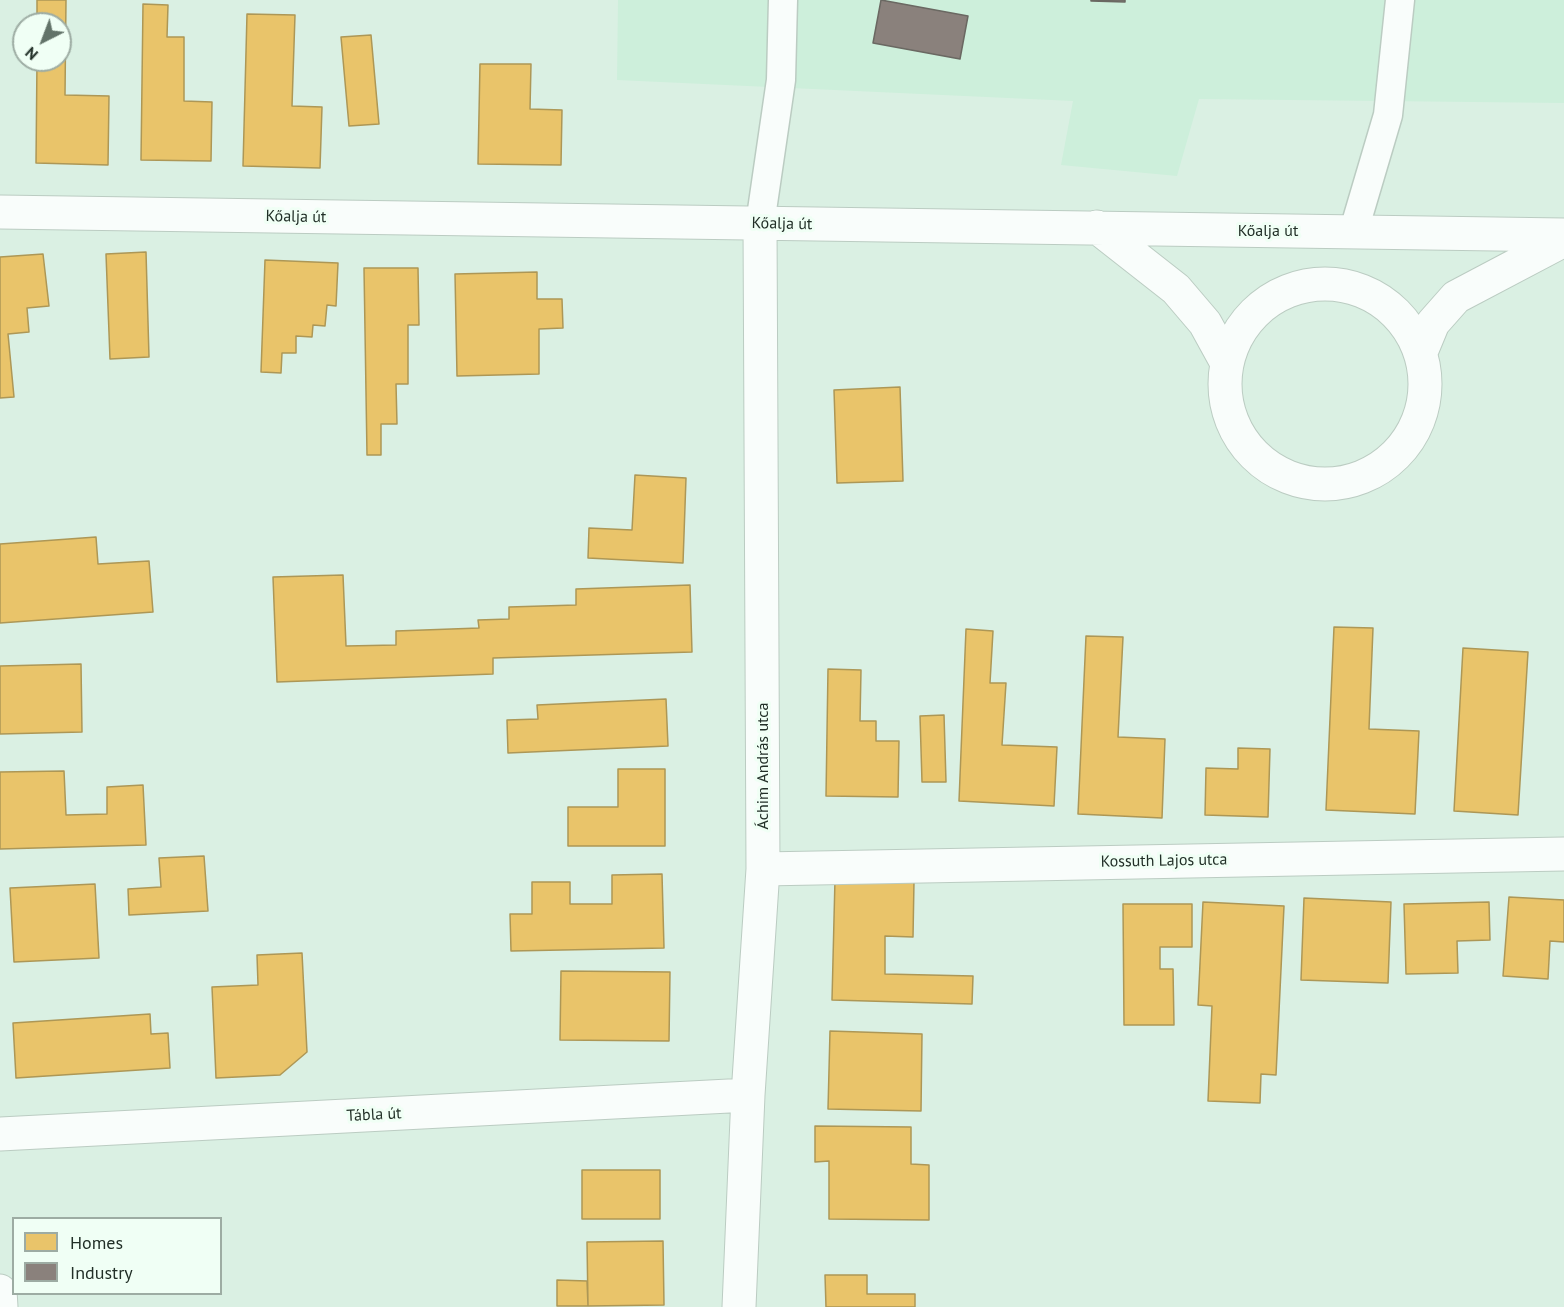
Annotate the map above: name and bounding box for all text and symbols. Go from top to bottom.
north arrow [12,12,72,72]
text: N [21,43,42,65]
street label: Kőalja út [265,207,327,227]
street label: Kőalja út [751,214,813,234]
street label: Kőalja út [1238,221,1298,241]
street label: Áchim András utca [753,703,773,829]
street label: Kossuth Lajos utca [1100,850,1228,872]
street label: Tábla út [346,1104,402,1126]
legend [12,1217,222,1295]
text: Homes [70,1231,123,1254]
text: Industry [70,1261,133,1284]

